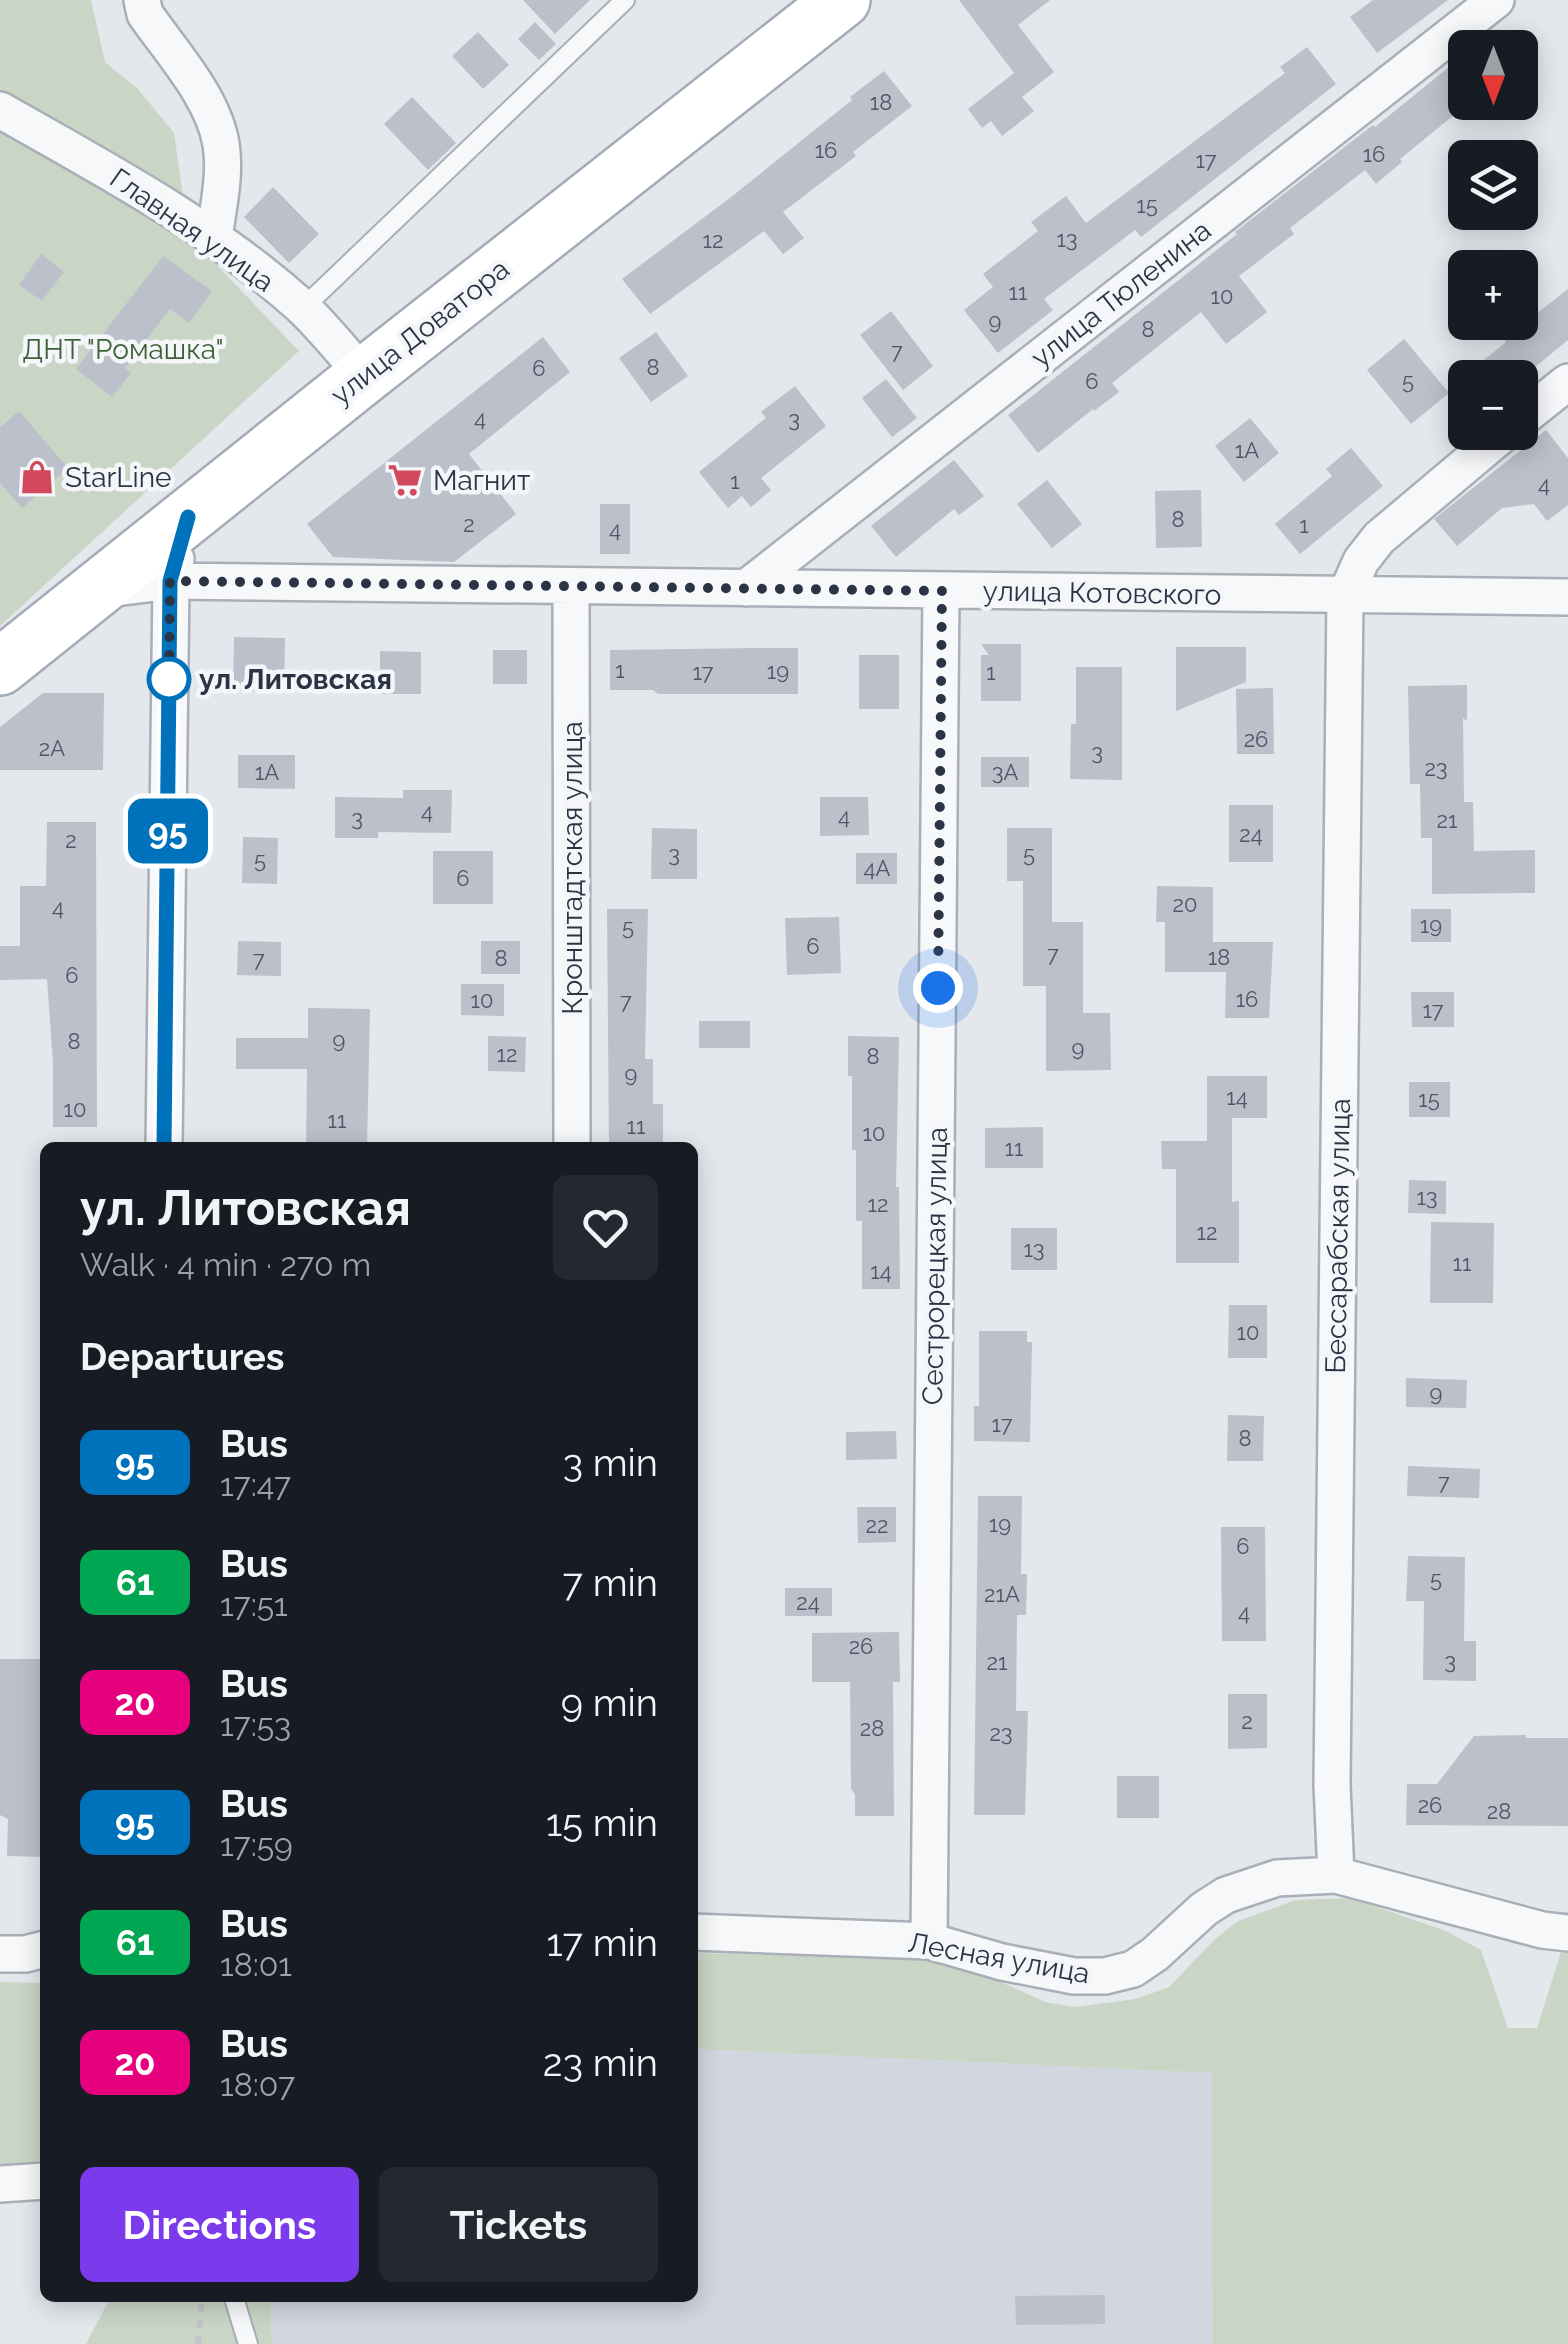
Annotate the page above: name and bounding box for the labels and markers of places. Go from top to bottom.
shop icon: StarLine [18,458,56,496]
place label: StarLine [65,461,171,494]
supermarket icon: Магнит [386,461,424,499]
place label: Магнит [433,464,530,497]
marker: ул. Литовская [148,658,190,700]
place label: ул. Литовская [199,663,392,696]

